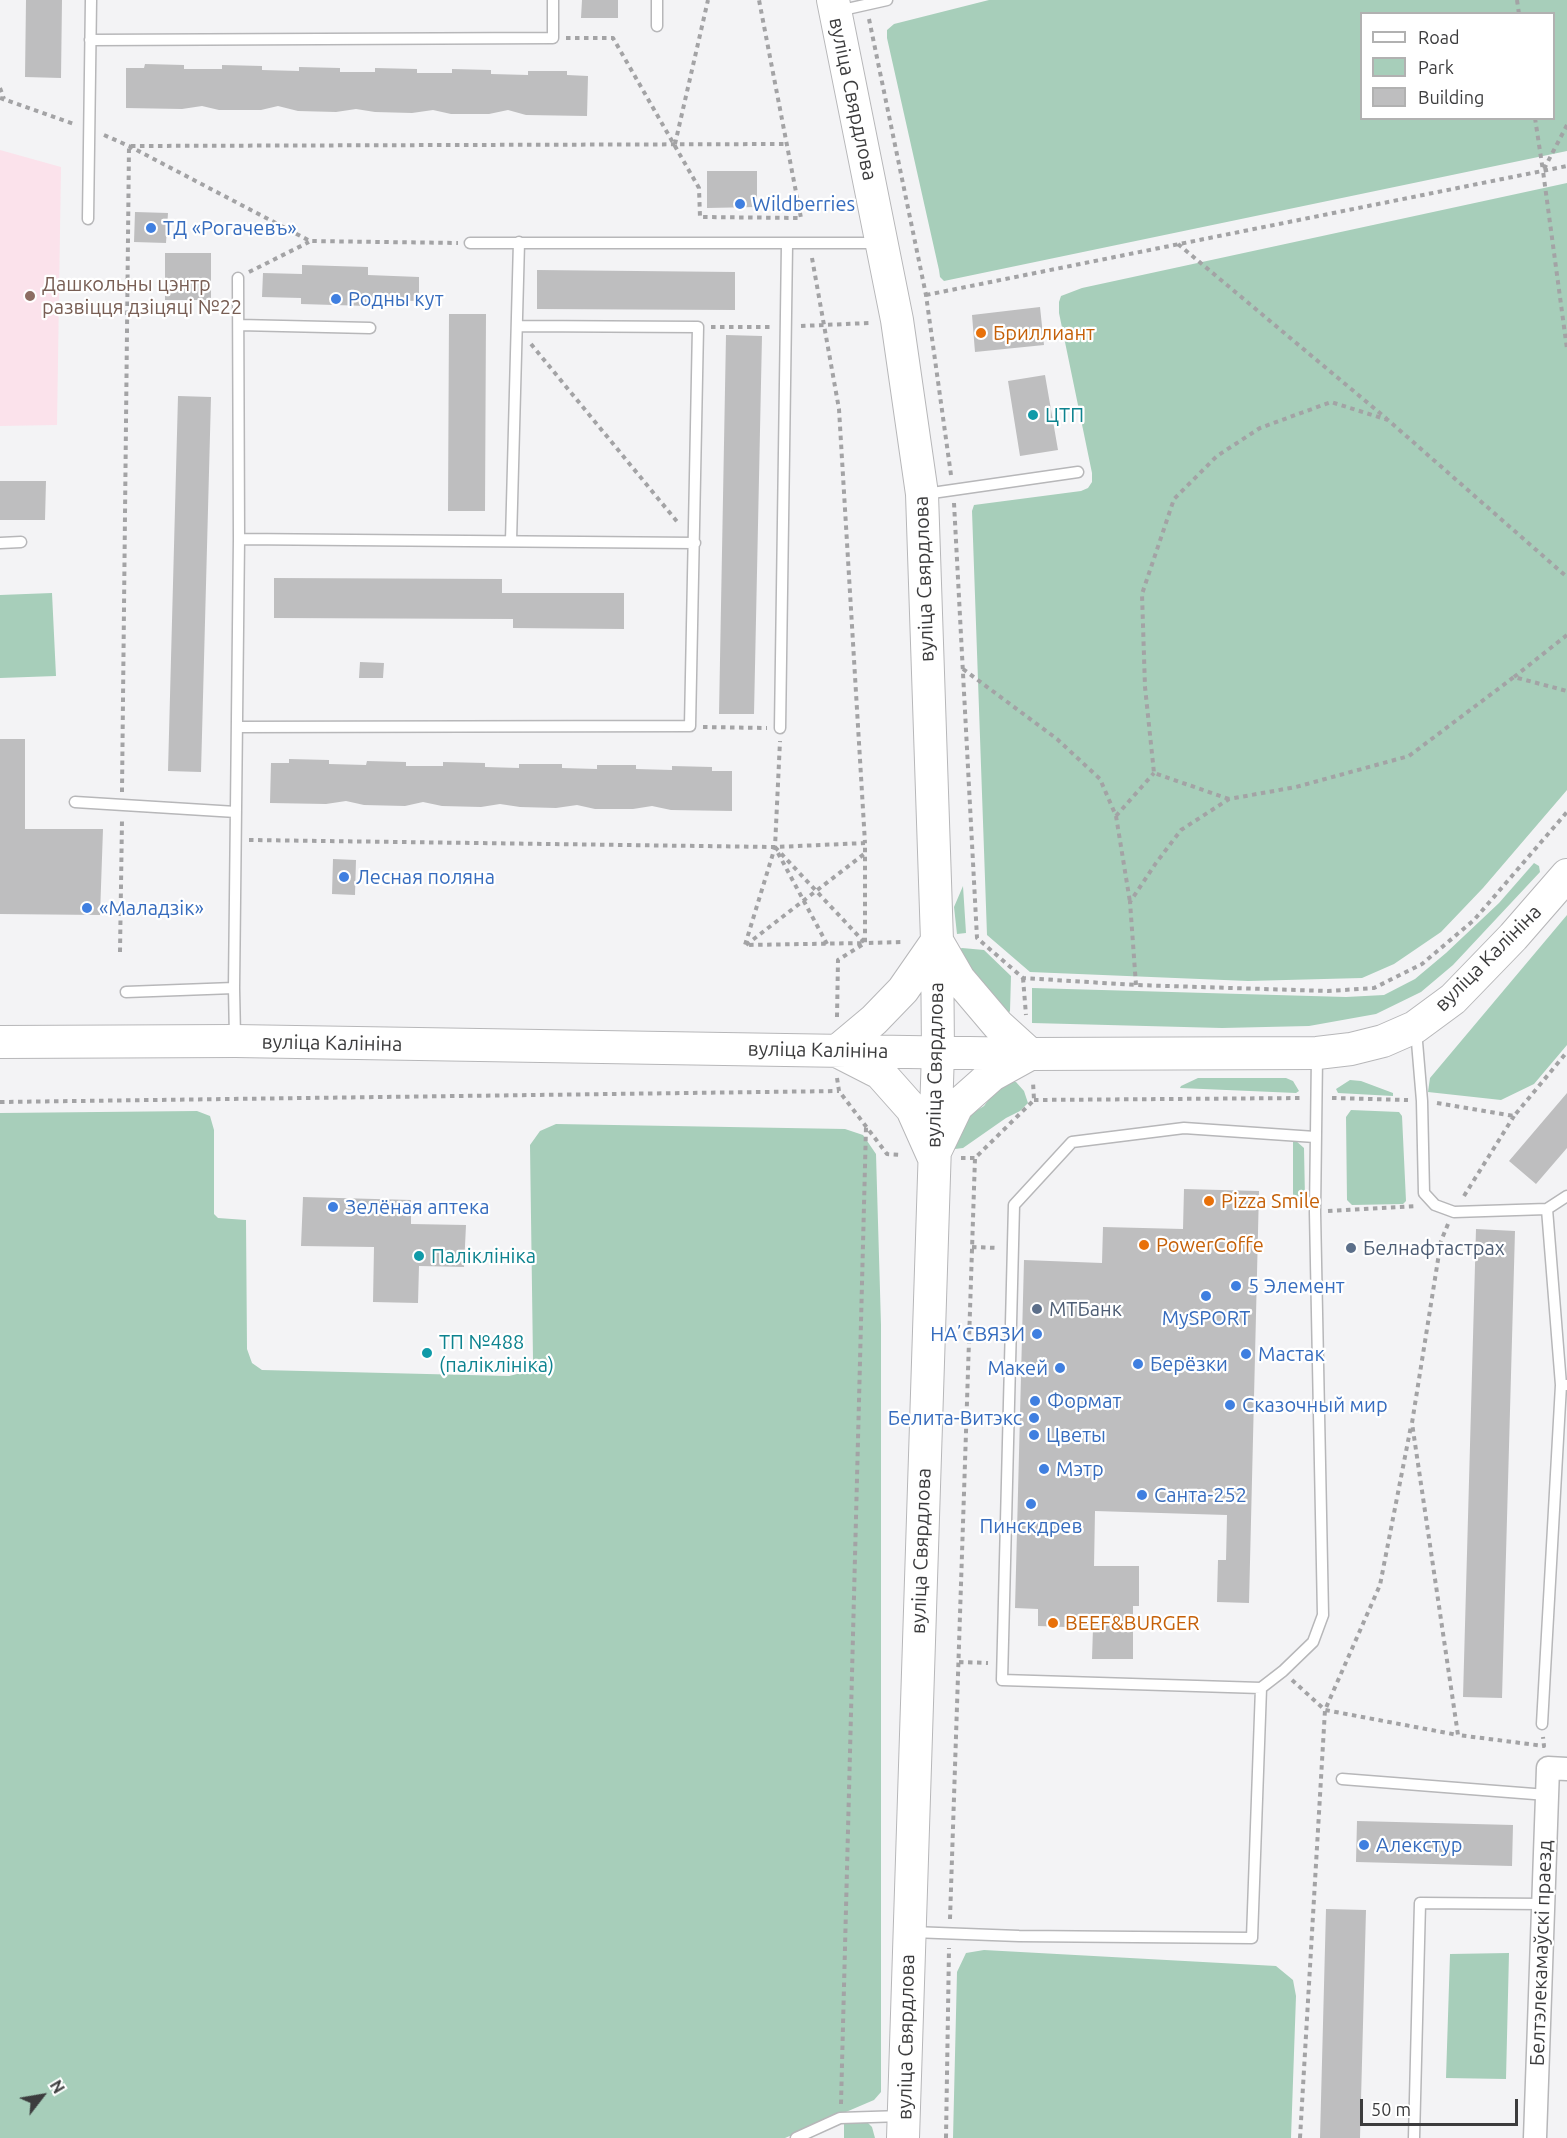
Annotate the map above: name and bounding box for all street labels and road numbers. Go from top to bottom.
street label: вуліца Свярдлова [824,15,882,183]
street label: вуліца Свярдлова [909,496,939,662]
street label: вуліца Калініна [1430,900,1546,1016]
street label: вуліца Свярдлова [922,982,948,1148]
street label: вуліца Калініна [261,1030,403,1056]
street label: вуліца Калініна [747,1037,889,1063]
street label: вуліца Свярдлова [906,1468,936,1634]
street label: Белтэлекамаўскі праезд [1525,1840,1557,2066]
street label: вуліца Свярдлова [893,1954,919,2120]

